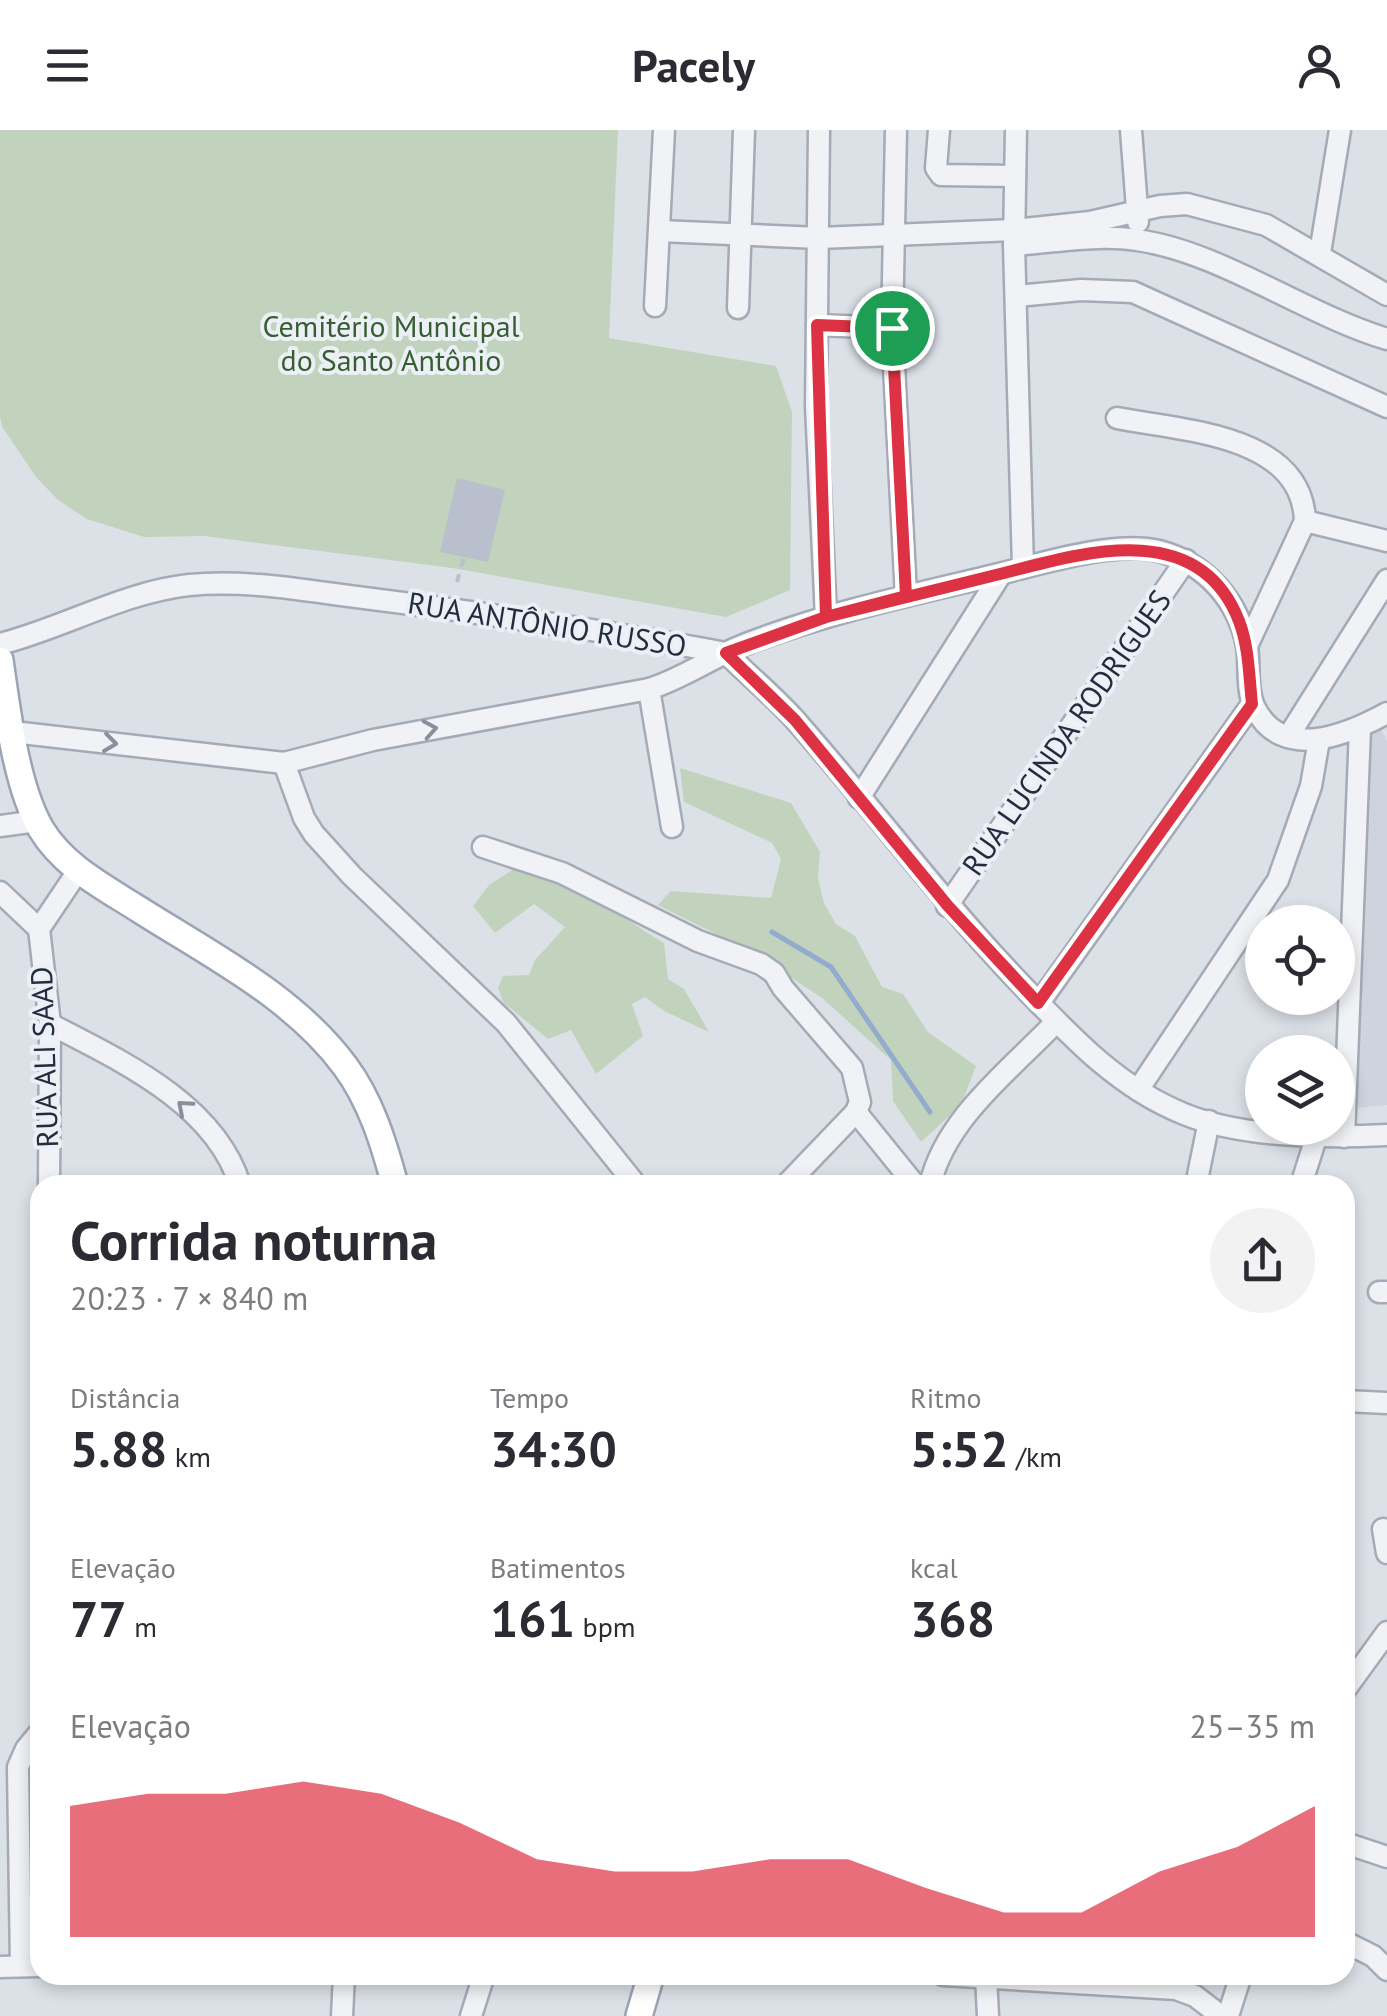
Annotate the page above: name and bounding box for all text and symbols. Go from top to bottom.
text: Pacely [632,36,755,94]
icon: menu [40,38,95,93]
icon: person [1292,38,1347,93]
pin [850,286,935,371]
icon: arrive [865,301,920,356]
park label: Cemitério Municipal do Santo Antônio [263,306,520,379]
street label: RUA ANTÔNIO RUSSO [405,582,689,665]
street label: RUA LUCINDA RODRIGUES [953,582,1179,882]
one-way arrow [422,719,438,740]
one-way arrow [103,732,119,753]
map controls [1245,905,1355,1145]
button: locate [1245,905,1355,1015]
street label: RUA ALI SAAD [21,966,66,1148]
button: layers [1245,1035,1355,1145]
one-way arrow [177,1100,196,1118]
text: Corrida noturna [70,1204,437,1275]
button: share [1210,1208,1315,1313]
text: 20:23 · 7 × 840 m [70,1277,308,1319]
text: Distância [70,1379,180,1416]
text: Tempo [490,1379,569,1416]
text: Ritmo [910,1379,981,1416]
text: 5.88 [70,1416,167,1481]
text: 34:30 [490,1416,617,1481]
text: 5:52 [910,1416,1009,1481]
text: km [167,1438,211,1475]
text: /km [1009,1438,1062,1475]
text: Elevação [70,1549,176,1586]
text: Batimentos [490,1549,626,1586]
text: kcal [910,1549,958,1586]
text: 77 [70,1586,127,1651]
text: 161 [490,1586,575,1651]
text: 368 [910,1586,995,1651]
text: m [127,1608,157,1645]
text: bpm [575,1608,636,1645]
text: Elevação [70,1705,191,1747]
text: 25–35 m [1190,1705,1315,1747]

